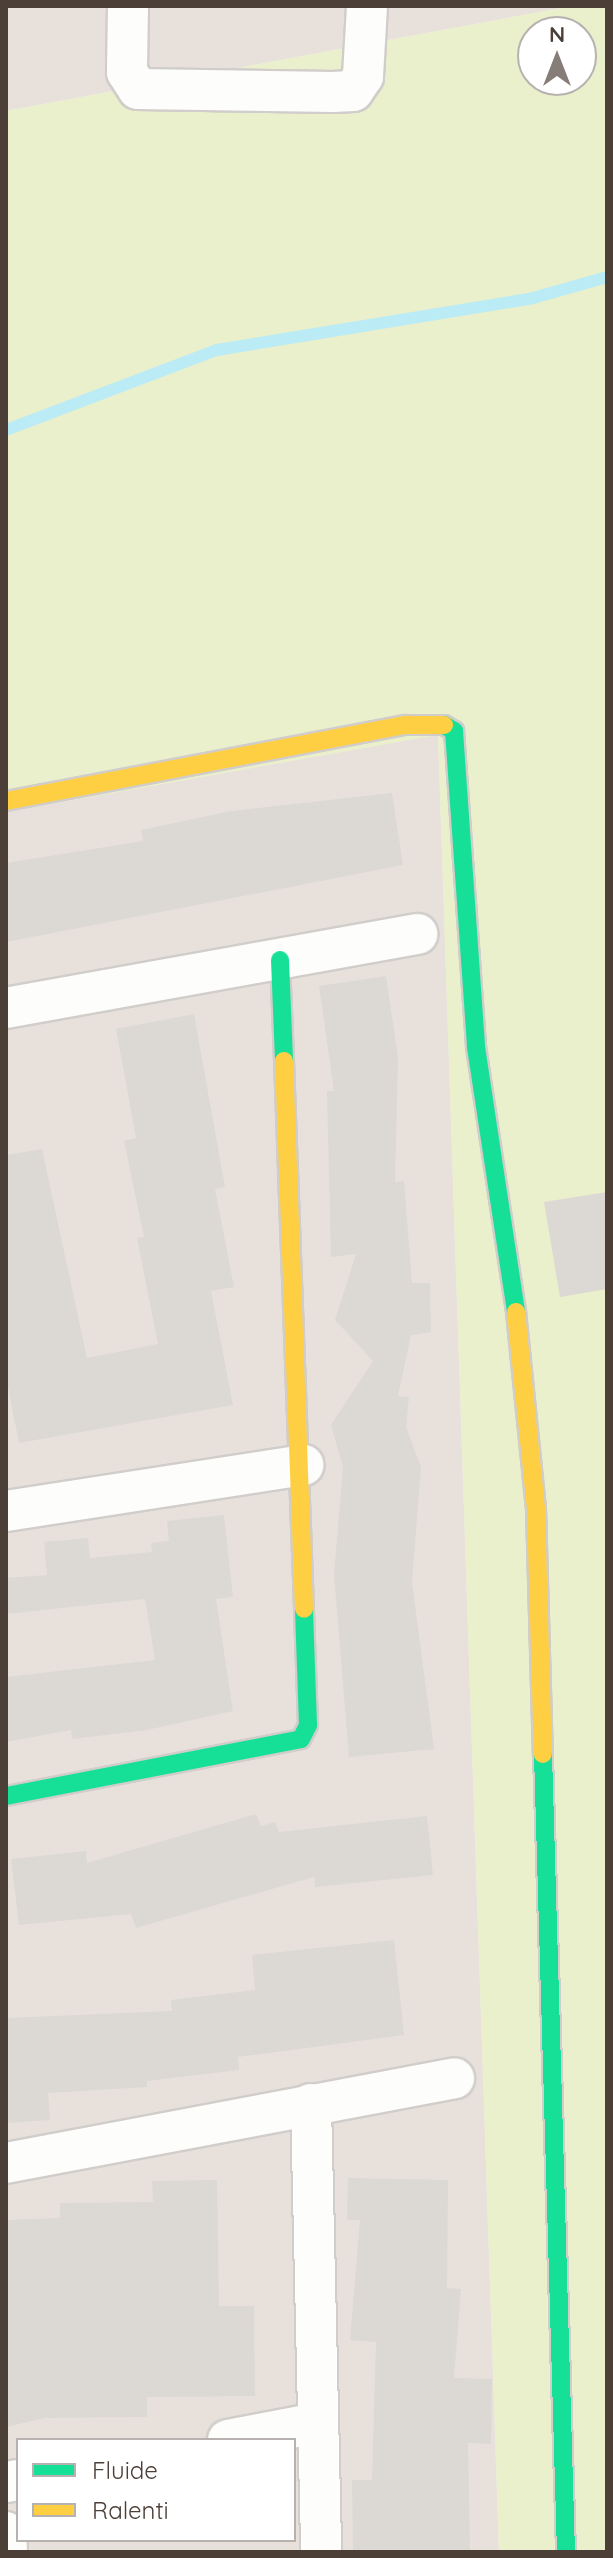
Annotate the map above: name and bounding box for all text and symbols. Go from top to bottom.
north arrow [517,16,597,96]
text: N [549,20,565,48]
legend [16,2438,296,2542]
text: Fluide [92,2455,158,2485]
text: Ralenti [92,2495,169,2525]

